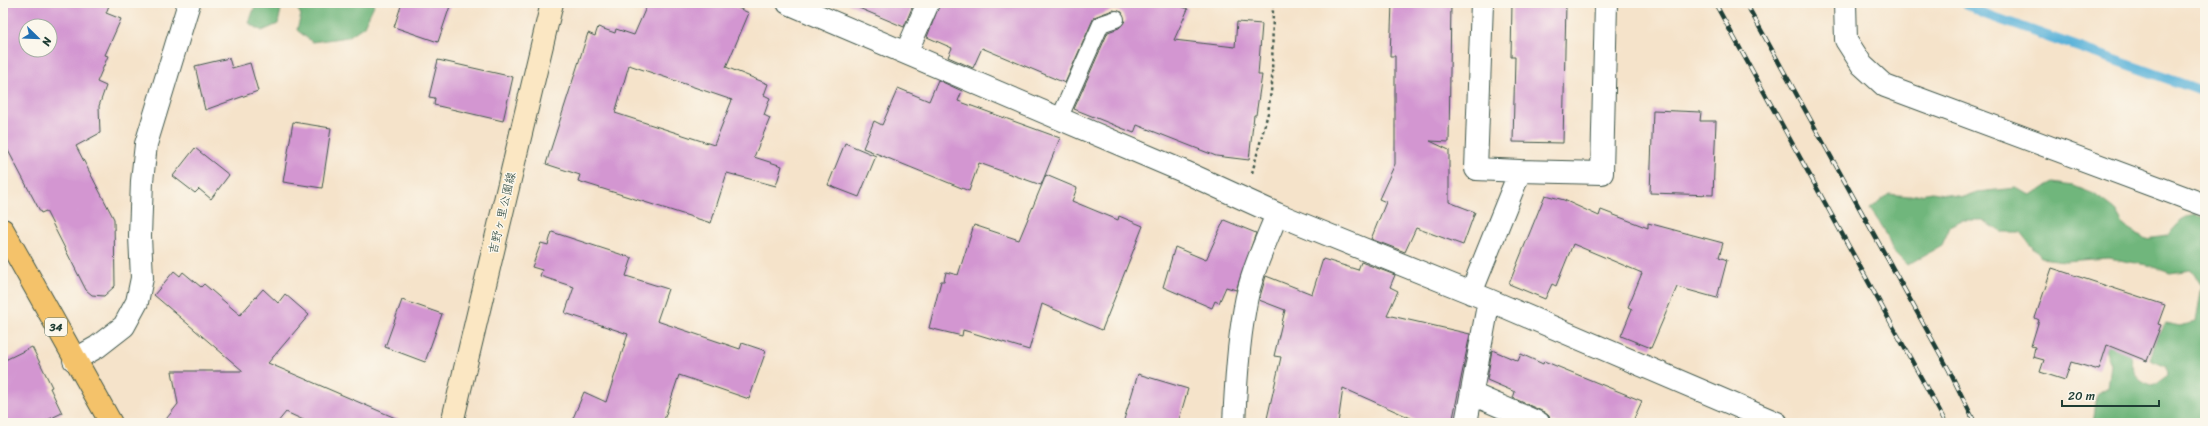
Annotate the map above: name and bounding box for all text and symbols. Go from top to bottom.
north arrow [18,18,58,58]
text: N [36,34,57,49]
street label: 吉野ヶ里公園線 [482,170,522,256]
road number: 34 [45,318,67,336]
scale bar [2062,382,2159,408]
text: 20 m [2068,385,2095,407]

